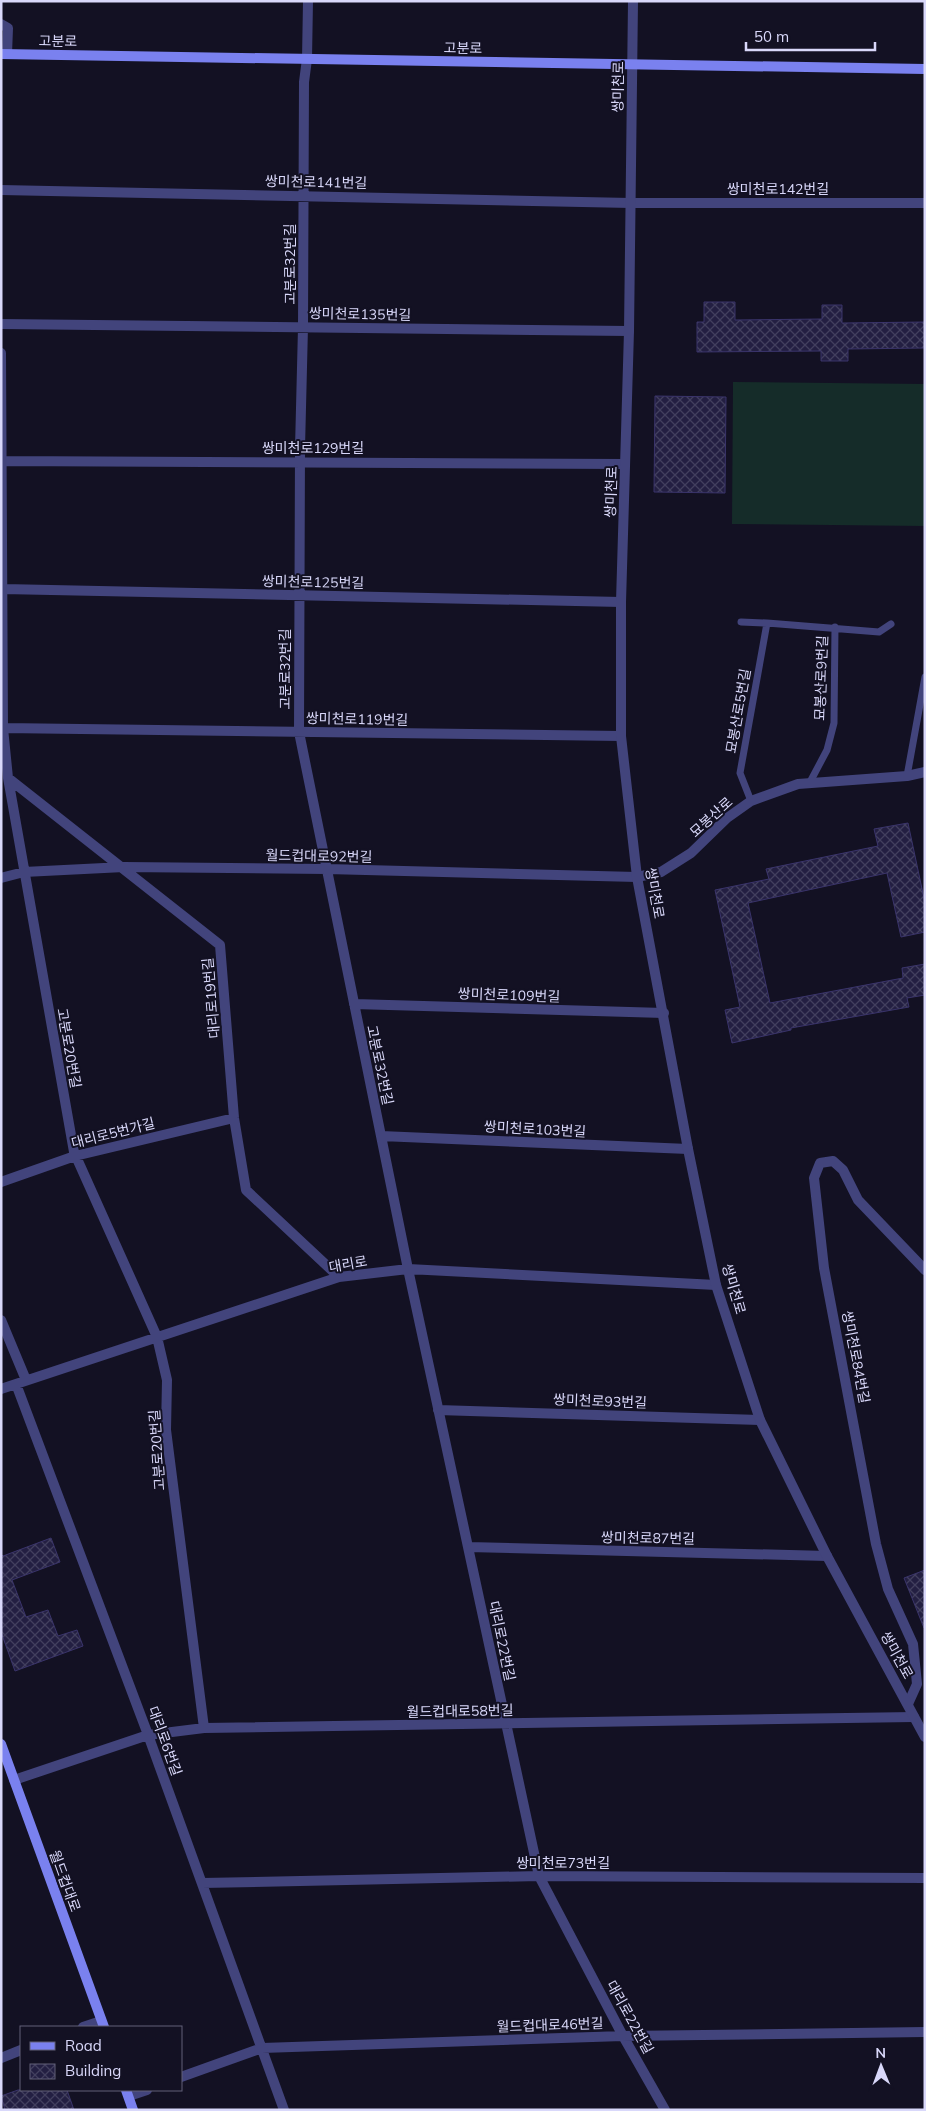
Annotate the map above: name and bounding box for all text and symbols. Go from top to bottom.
scale bar [746,20,875,52]
text: 50 m [754,27,789,46]
street label: 고분로 [39,32,78,50]
street label: 고분로 [444,39,483,57]
street label: 쌍미천로 [609,61,627,113]
street label: 쌍미천로141번길 [265,172,367,192]
street label: 쌍미천로142번길 [727,180,829,198]
street label: 고분로32번길 [281,223,299,305]
street label: 쌍미천로135번길 [309,304,411,324]
street label: 쌍미천로129번길 [262,439,364,457]
street label: 쌍미천로 [601,466,621,518]
street label: 쌍미천로125번길 [262,572,364,592]
street label: 고분로32번길 [276,628,294,710]
street label: 묘봉산로9번길 [811,635,831,721]
street label: 묘봉산로5번길 [722,667,754,755]
street label: 쌍미천로119번길 [306,709,408,729]
street label: 묘봉산로 [686,793,736,841]
street label: 월드컵대로92번길 [265,846,373,866]
street label: 쌍미천로 [642,866,668,920]
street label: 대리로19번길 [198,957,224,1039]
street label: 쌍미천로109번길 [457,984,561,1006]
street label: 고분로20번길 [53,1006,85,1090]
street label: 고분로32번길 [363,1023,397,1107]
street label: 대리로5번가길 [69,1114,157,1152]
street label: 쌍미천로103번길 [483,1117,587,1141]
street label: 대리로 [327,1252,369,1276]
street label: 쌍미천로 [718,1262,750,1316]
street label: 쌍미천로84번길 [838,1309,874,1405]
street label: 쌍미천로93번길 [553,1390,647,1412]
street label: 고분로20번길 [145,1409,169,1491]
street label: 쌍미천로87번길 [601,1528,695,1548]
street label: 대리로22번길 [485,1599,519,1683]
street label: 쌍미천로 [877,1628,917,1682]
street label: 월드컵대로58번길 [406,1701,514,1721]
street label: 대리로6번길 [144,1704,186,1778]
street label: 월드컵대로 [46,1848,85,1914]
street label: 쌍미천로73번길 [516,1854,610,1872]
street label: 대리로22번길 [602,1977,658,2057]
street label: 월드컵대로46번길 [496,2014,604,2036]
legend [20,2026,182,2091]
text: Road [65,2036,102,2055]
north arrow [856,2041,906,2091]
text: N [875,2044,886,2062]
text: Building [65,2061,121,2080]

